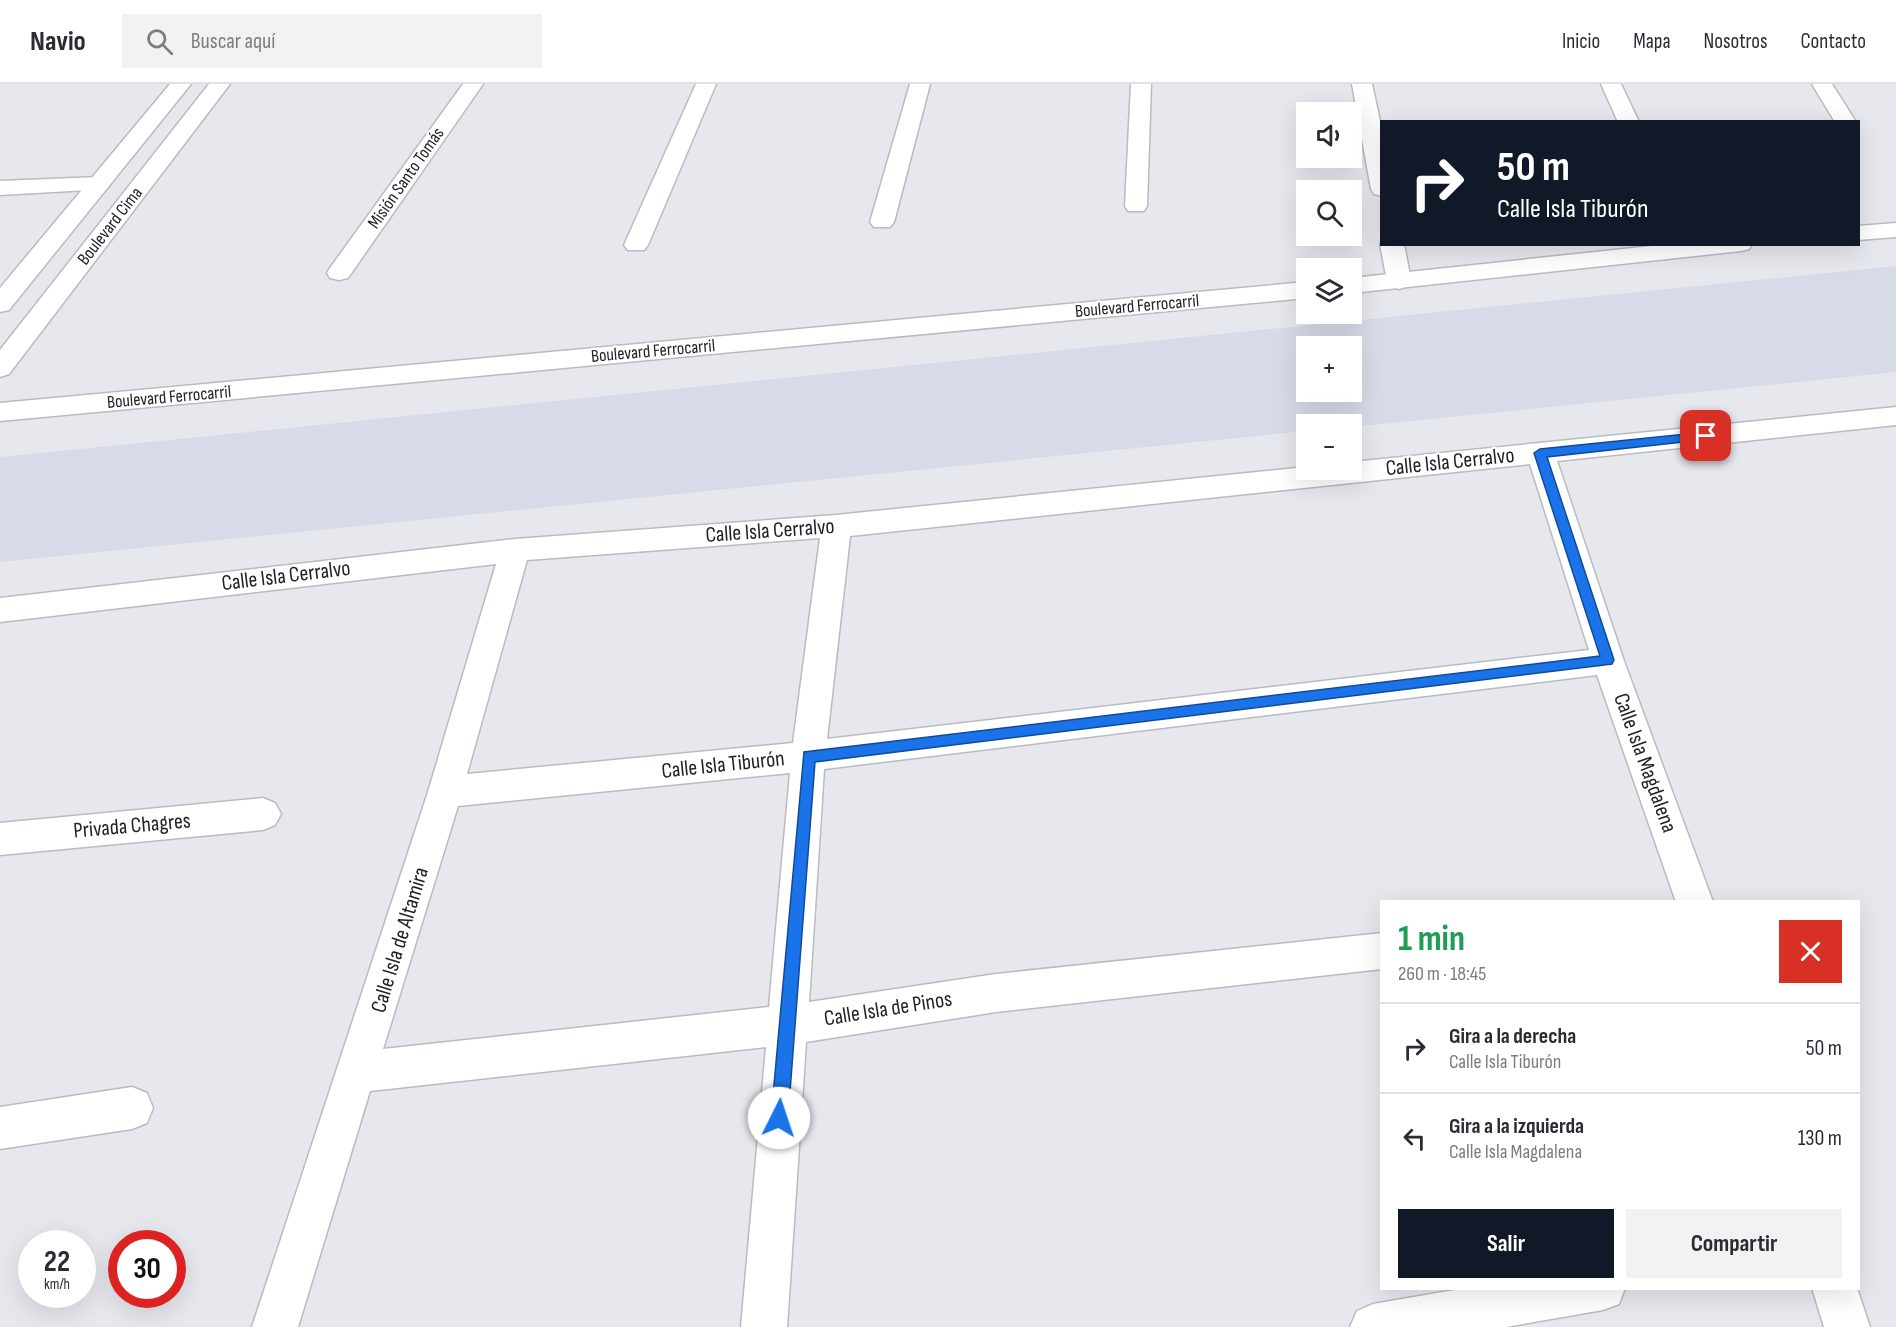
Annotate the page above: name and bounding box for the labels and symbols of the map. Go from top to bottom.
street label: Misión Santo Tomás [363,123,449,233]
street label: Boulevard Cima [73,183,147,269]
street label: Boulevard Ferrocarril [1074,290,1200,322]
street label: Boulevard Ferrocarril [590,335,716,367]
street label: Boulevard Ferrocarril [106,381,232,413]
pin [1680,410,1731,461]
street label: Calle Isla Cerralvo [1384,442,1516,482]
street label: Calle Isla Cerralvo [705,513,835,549]
street label: Calle Isla Cerralvo [220,555,352,597]
street label: Calle Isla Magdalena [1607,690,1683,836]
street label: Calle Isla Tiburón [660,745,786,785]
street label: Privada Chagres [72,807,192,845]
street label: Calle Isla de Altamira [365,864,435,1016]
street label: Calle Isla de Pinos [822,986,954,1032]
position arrow [747,1086,811,1150]
speed limit sign: 30 [108,1230,186,1308]

